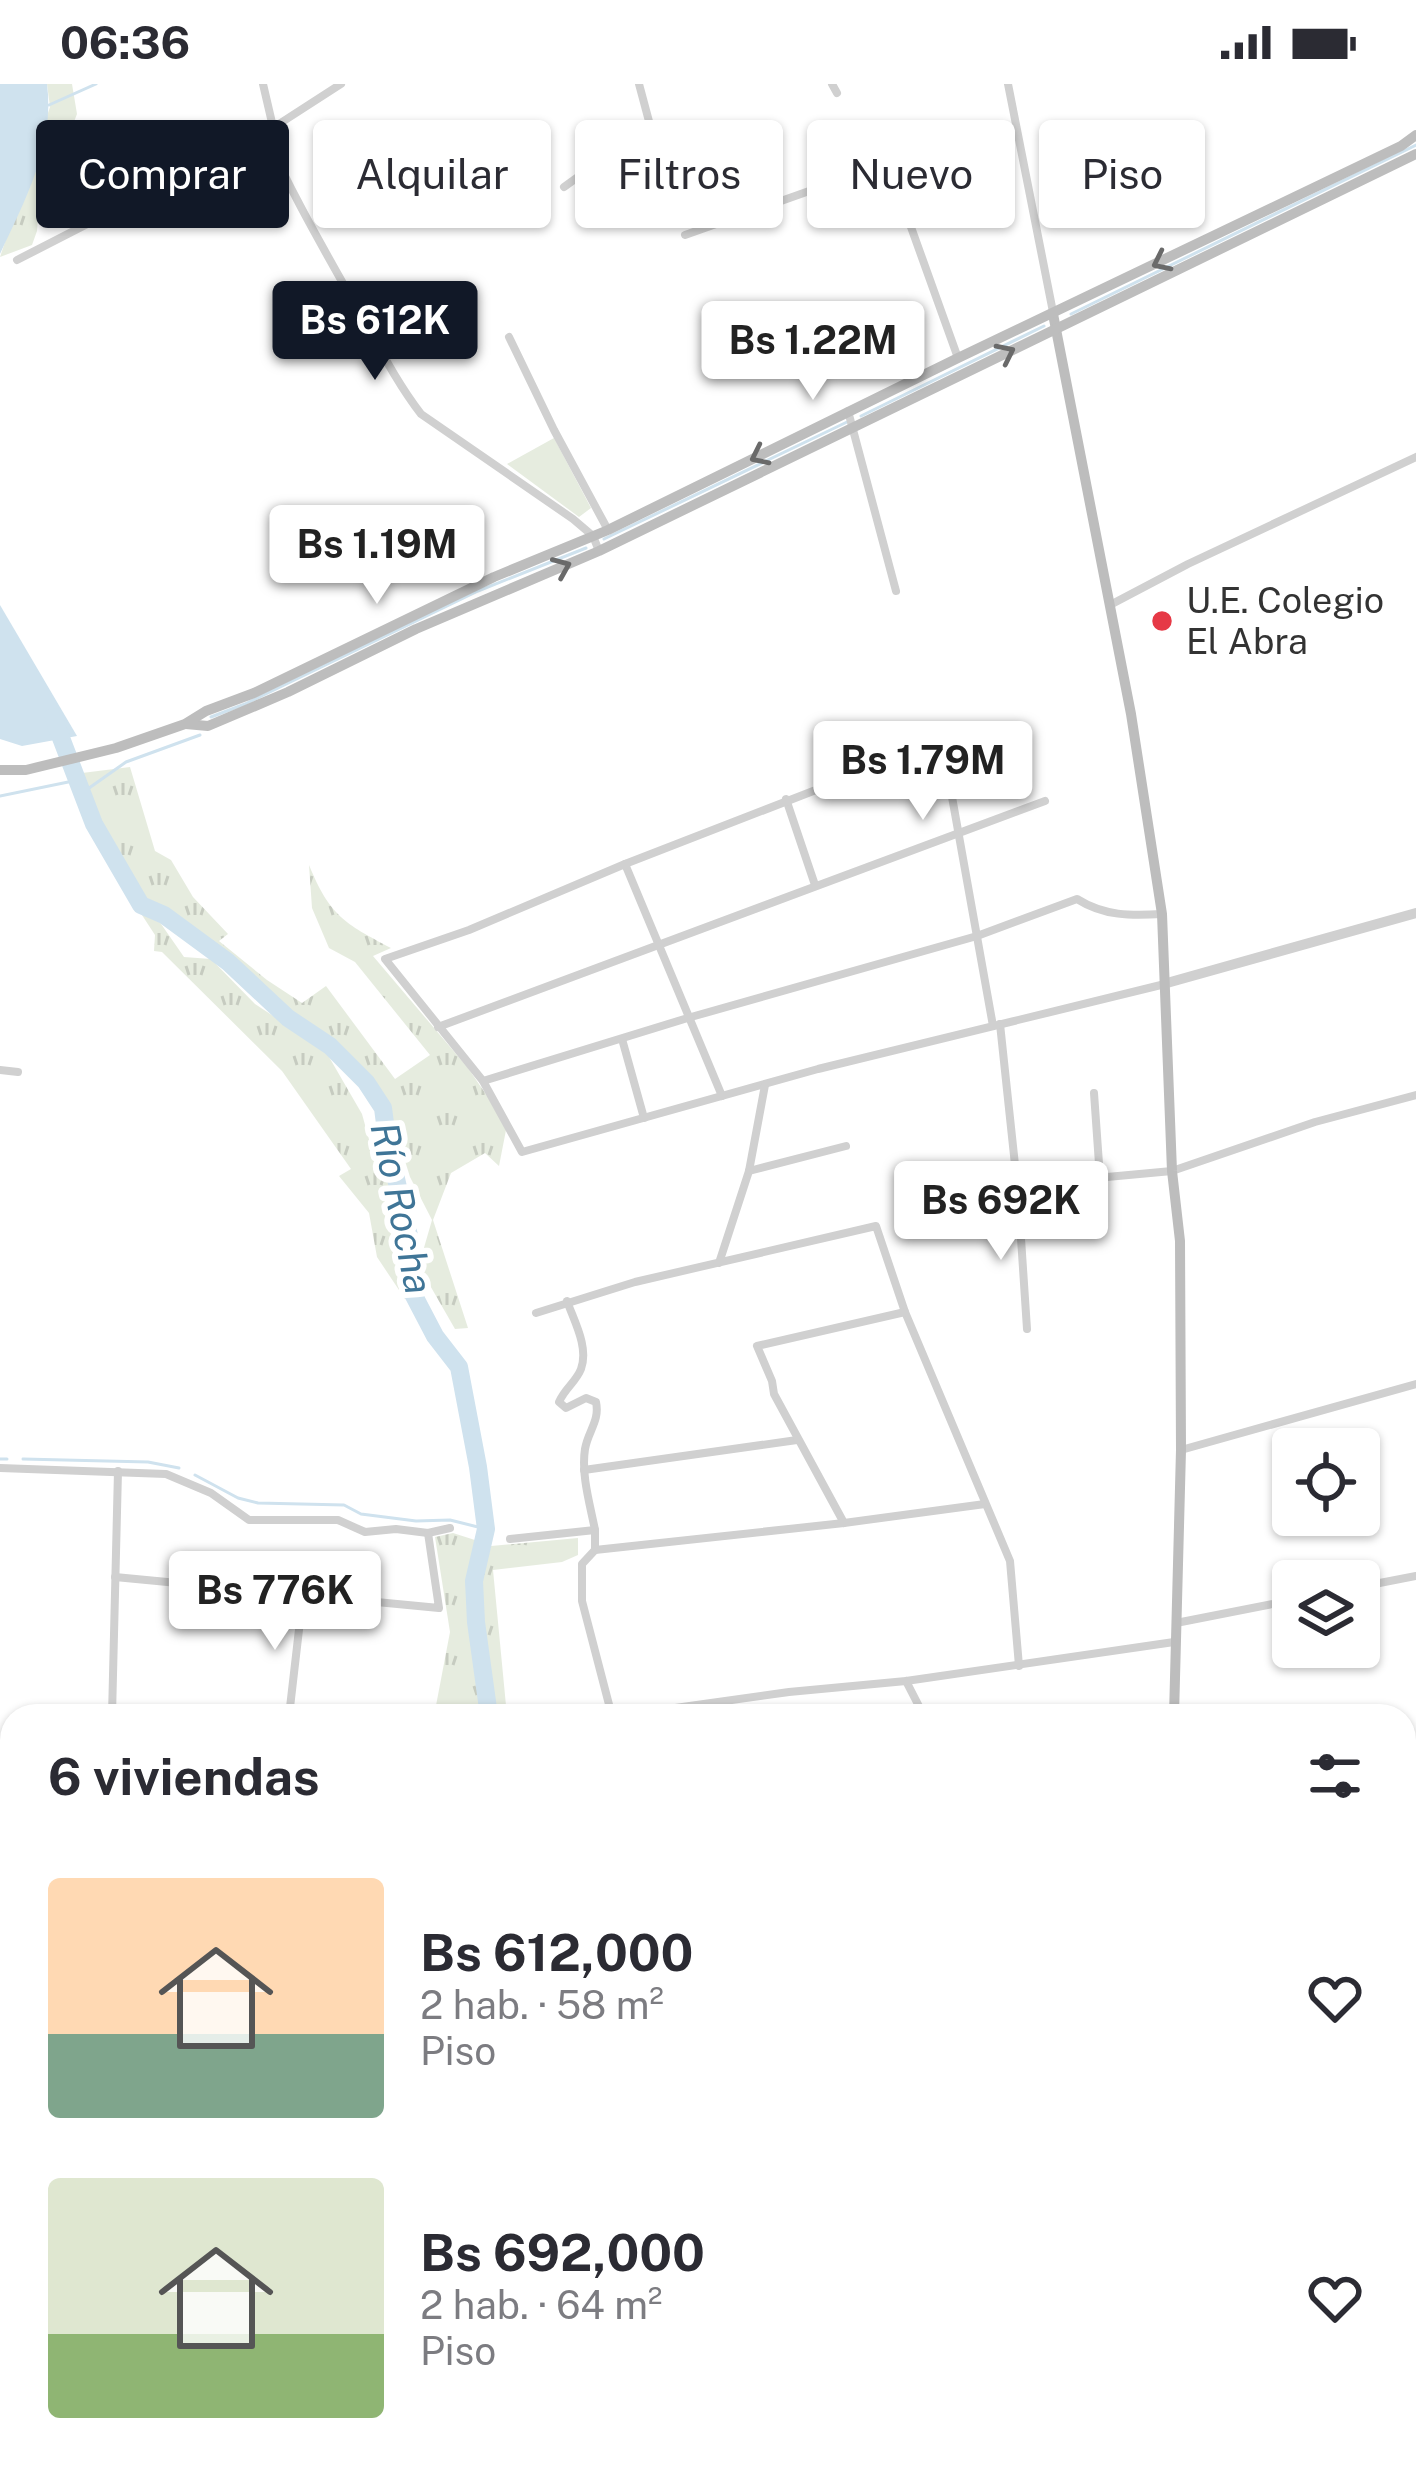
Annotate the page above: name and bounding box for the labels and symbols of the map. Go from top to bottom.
one-way arrow [1152,248,1173,271]
pin: Bs 612K [264,281,486,383]
pin: Bs 1.22M [689,301,937,403]
one-way arrow [994,344,1015,367]
one-way arrow [750,441,771,465]
pin: Bs 1.19M [253,505,501,607]
one-way arrow [550,557,571,581]
place label: U.E. Colegio El Abra [1186,579,1384,662]
marker: U.E. Colegio El Abra [1149,608,1175,634]
pin: Bs 1.79M [799,721,1047,823]
water label: Río Rocha [361,1118,443,1298]
pin: Bs 692K [890,1161,1112,1263]
pin: Bs 776K [164,1551,386,1653]

